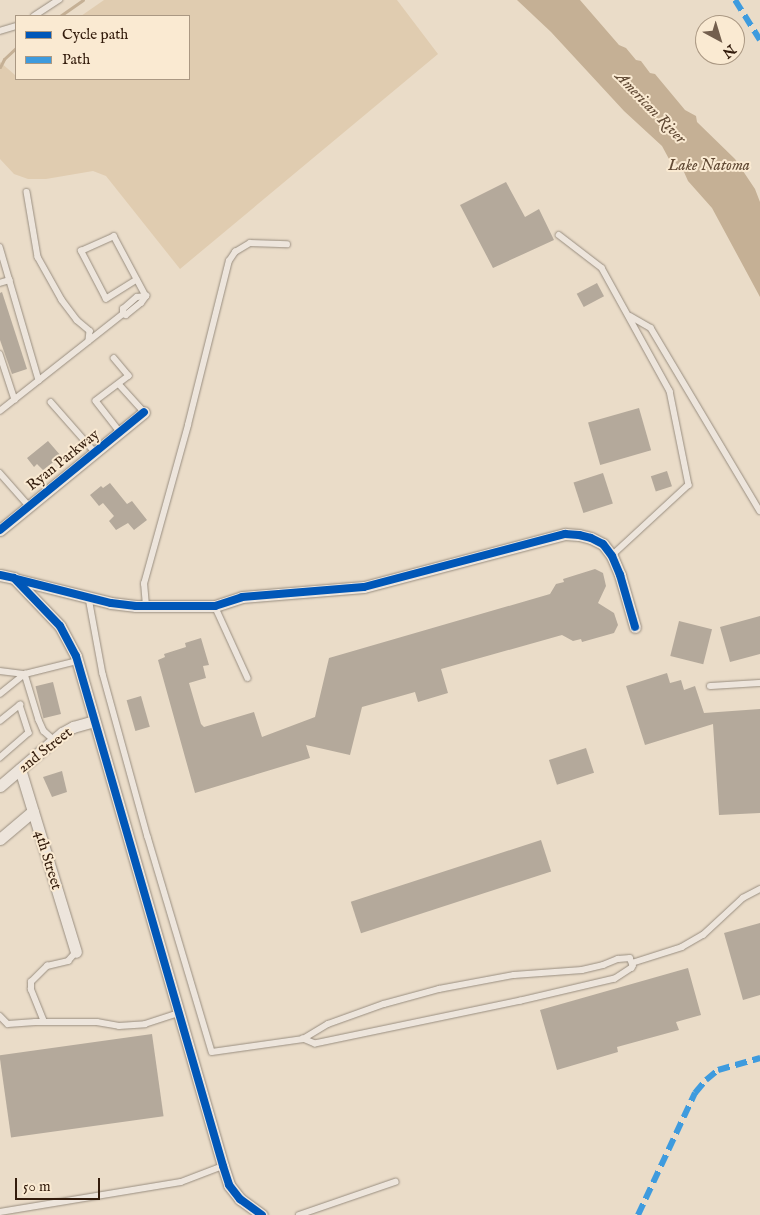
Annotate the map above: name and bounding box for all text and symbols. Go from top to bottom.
legend [15,15,190,80]
north arrow [695,15,745,65]
text: Cycle path [62,25,128,44]
text: N [718,40,739,62]
text: Path [62,50,90,69]
water label: American River [611,68,689,148]
water label: Lake Natoma [668,156,750,176]
street label: Ryan Parkway [23,425,103,495]
street label: 2nd Street [14,723,76,777]
street label: 4th Street [30,828,66,892]
scale bar [18,1168,102,1200]
text: 50 m [23,1177,51,1196]

